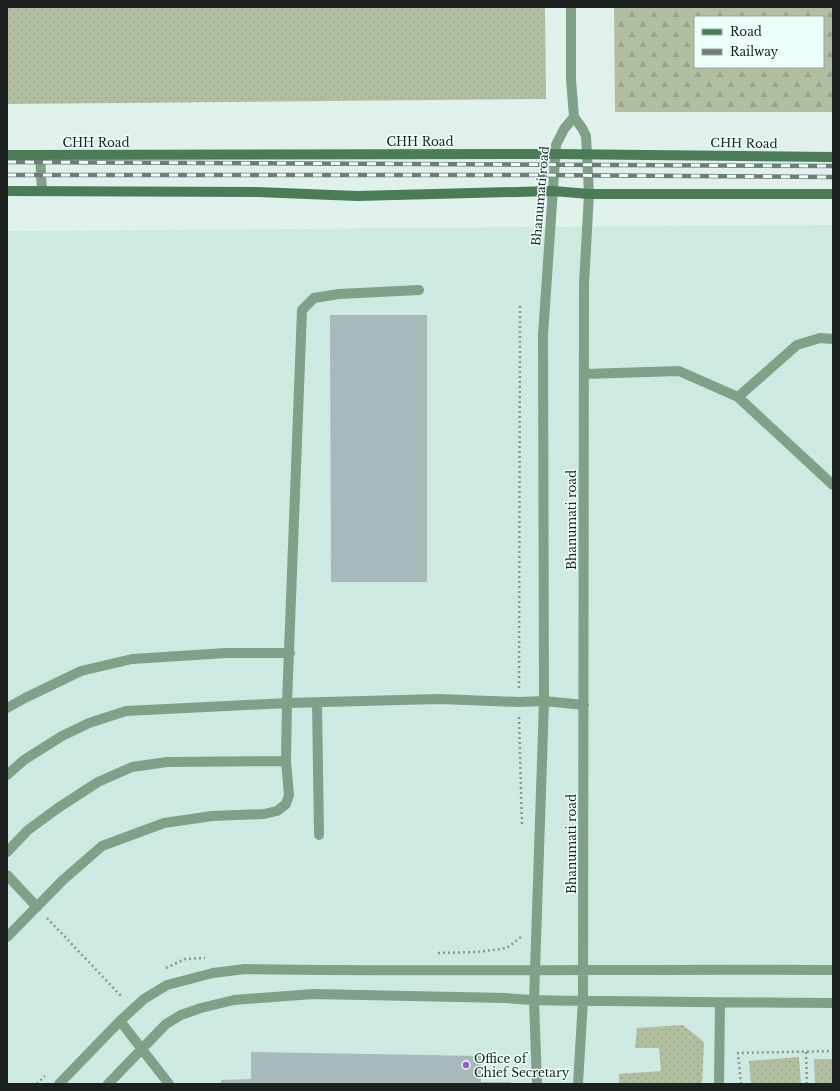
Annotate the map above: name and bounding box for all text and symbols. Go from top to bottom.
legend [694,16,824,68]
text: Road [730,24,762,39]
text: Railway [730,44,779,59]
street label: CHH Road [386,134,454,149]
street label: CHH Road [62,135,130,150]
street label: CHH Road [710,135,778,151]
street label: Bhanumati road [528,145,552,247]
street label: Bhanumati road [564,470,579,570]
street label: Bhanumati road [564,794,579,894]
place label: Office of Chief Secretary [474,1051,570,1080]
marker: Office of Chief Secretary [461,1060,471,1070]

